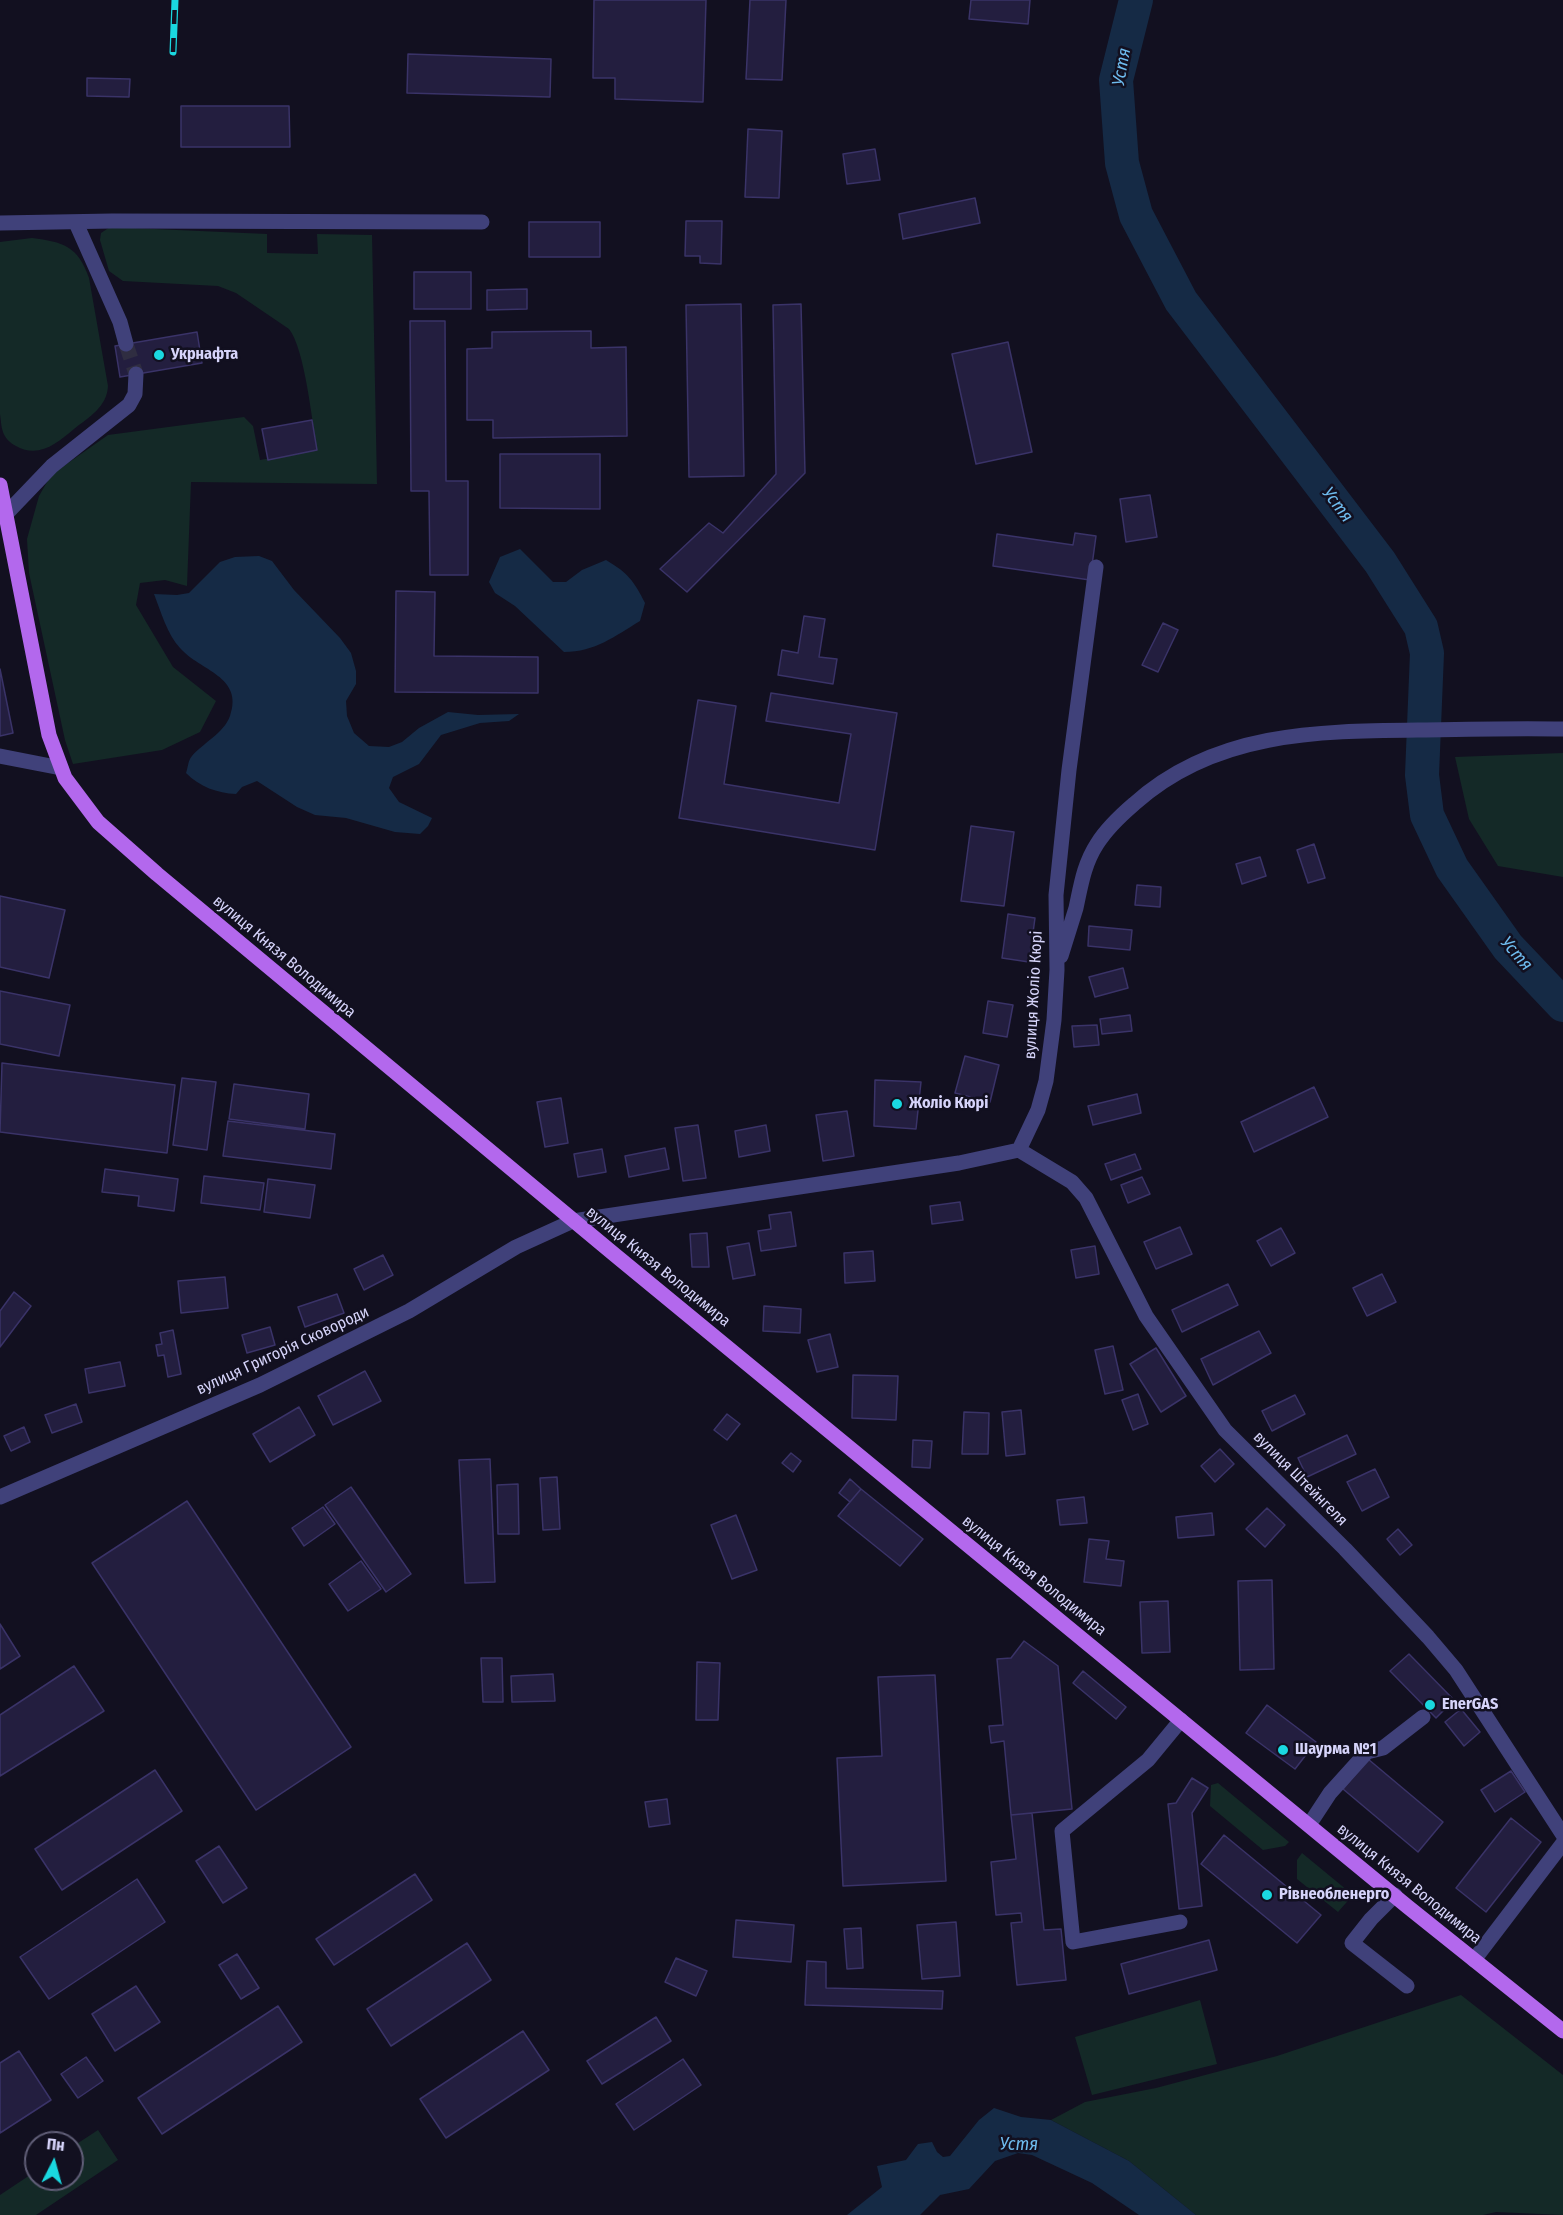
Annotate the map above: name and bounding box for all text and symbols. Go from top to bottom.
water label: Устя [1108,46,1136,88]
place label: Укрнафта [171,345,238,365]
marker: Укрнафта [152,348,166,362]
water label: Устя [1317,483,1357,527]
street label: вулиця Князя Володимира [209,892,359,1022]
street label: вулиця Жоліо Кюрі [1021,930,1047,1060]
water label: Устя [1495,932,1537,976]
place label: Жоліо Кюрі [909,1094,988,1114]
marker: Жоліо Кюрі [890,1097,904,1111]
street label: вулиця Князя Володимира [582,1203,734,1331]
street label: вулиця Григорія Сковороди [194,1303,372,1399]
street label: вулиця Штейнгеля [1249,1428,1351,1530]
street label: вулиця Князя Володимира [958,1512,1110,1640]
place label: EnerGAS [1442,1695,1498,1715]
marker: EnerGAS [1423,1698,1437,1712]
place label: Шаурма №1 [1295,1740,1376,1760]
marker: Шаурма №1 [1276,1743,1290,1757]
street label: вулиця Князя Володимира [1333,1820,1485,1948]
place label: Рівнеобленерго [1279,1885,1389,1905]
marker: Рівнеобленерго [1260,1888,1274,1902]
north arrow [24,2131,84,2191]
text: Пн [46,2134,66,2155]
water label: Устя [1000,2134,1038,2156]

